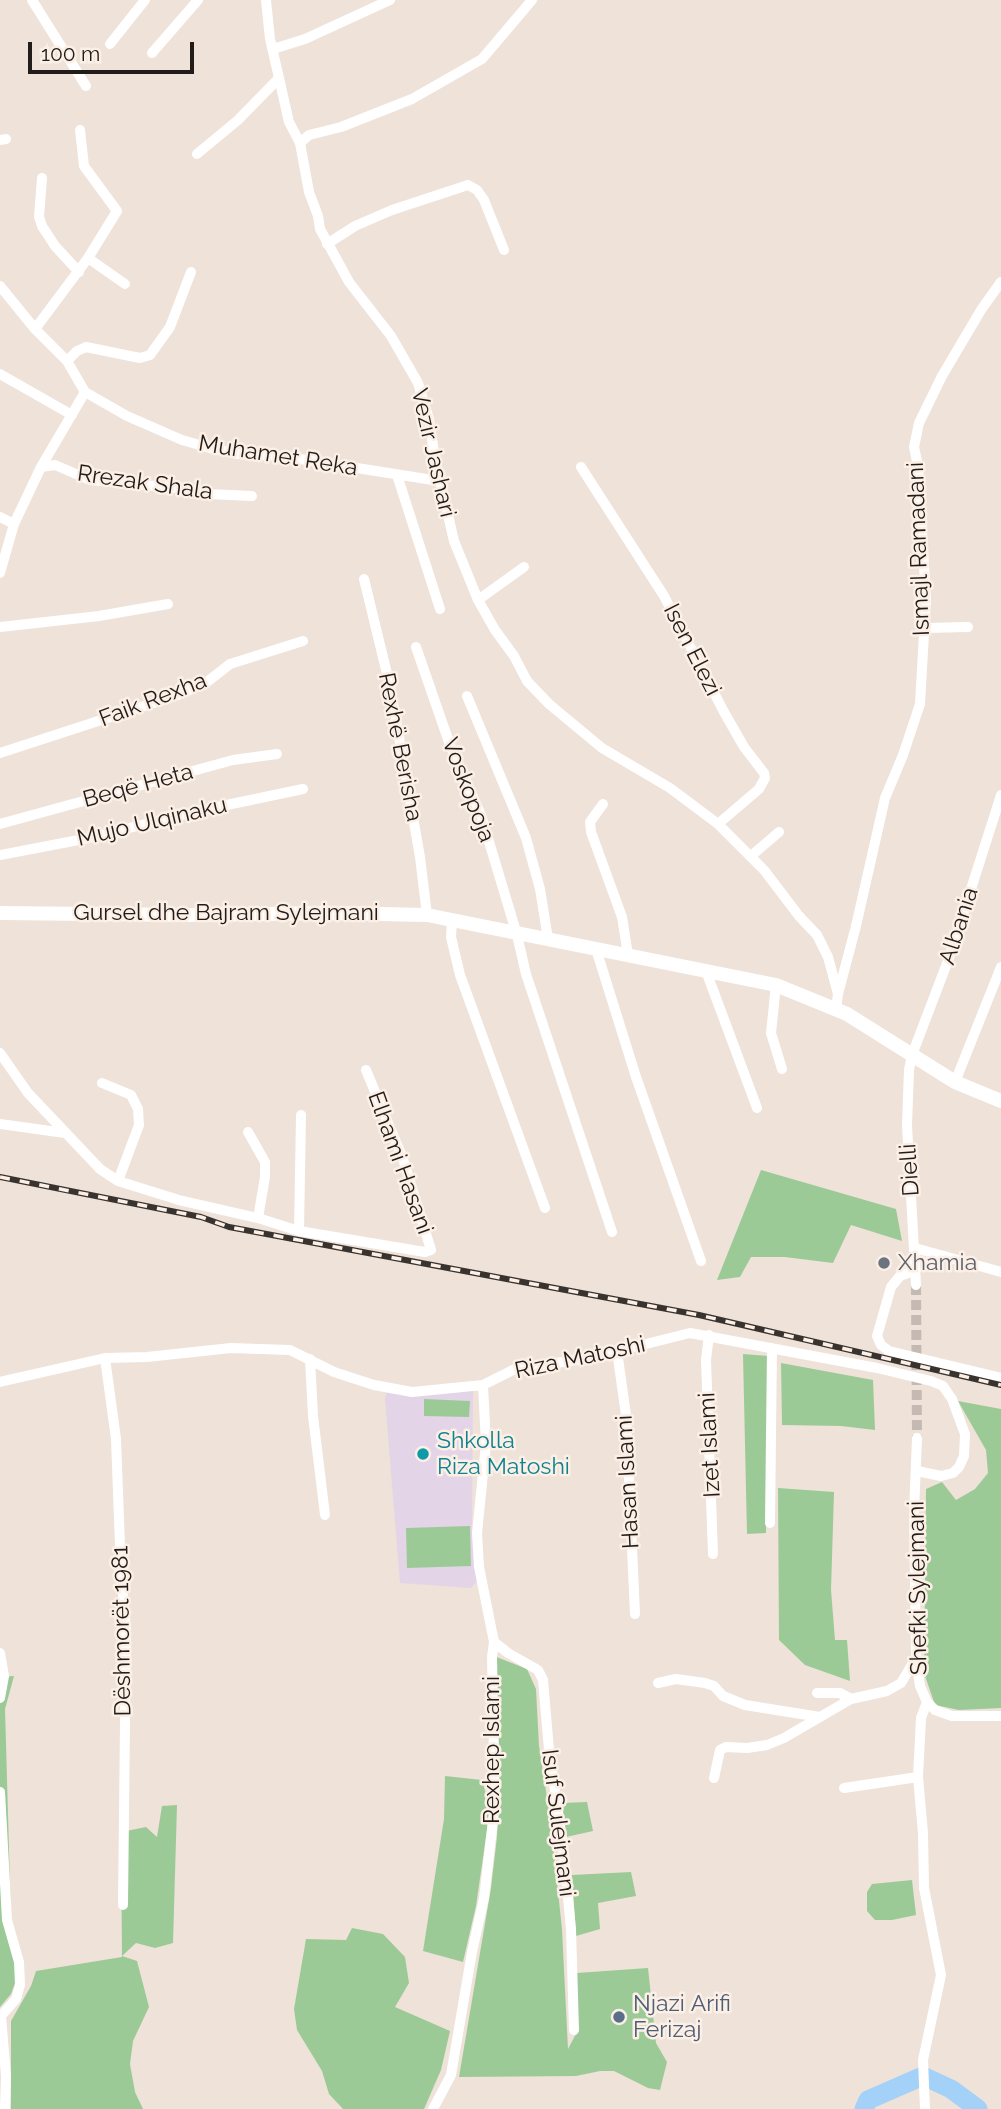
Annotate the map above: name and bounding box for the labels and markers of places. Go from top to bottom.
place label: Xhamia [898,1249,977,1277]
marker: Xhamia [876,1255,892,1271]
place label: Shkolla Riza Matoshi [437,1427,570,1481]
marker: Shkolla Riza Matoshi [415,1446,431,1462]
place label: Njazi Arifi Ferizaj [633,1990,731,2044]
marker: Njazi Arifi Ferizaj [611,2009,627,2025]

